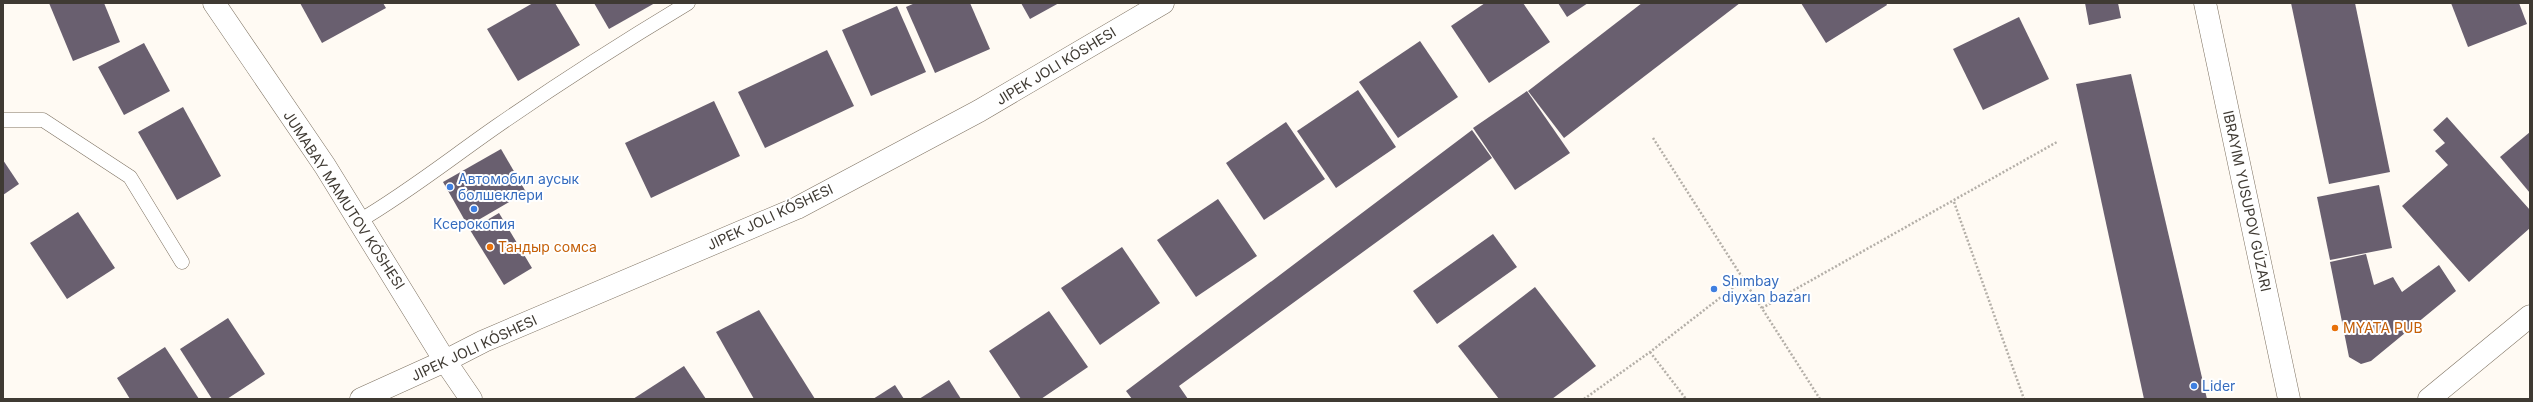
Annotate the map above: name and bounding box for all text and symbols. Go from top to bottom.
street label: JIPEK JOLI KÓSHESI [993,23,1119,108]
street label: JUMABAY MAMUTOV KÓSHESI [280,107,409,292]
street label: IBRAYIM YUSUPOV GÚZARI [2220,109,2275,293]
place label: Автомобил аусык болшеклери [458,170,580,203]
street label: JIPEK JOLI KÓSHESI [704,180,835,253]
marker: Автомобил аусык болшеклери [445,182,455,192]
marker: Ксерокопия [469,204,479,214]
place label: Ксерокопия [433,215,515,232]
place label: Тандыр сомса [498,238,597,255]
marker: Тандыр сомса [485,242,495,252]
place label: Shımbay diyxan bazarı [1722,272,1811,305]
marker: Shımbay diyxan bazarı [1709,284,1719,294]
street label: JIPEK JOLI KÓSHESI [408,311,539,384]
place label: MYATA PUB [2343,319,2423,336]
marker: MYATA PUB [2330,323,2340,333]
place label: Lider [2202,377,2235,394]
marker: Lider [2189,381,2199,391]

